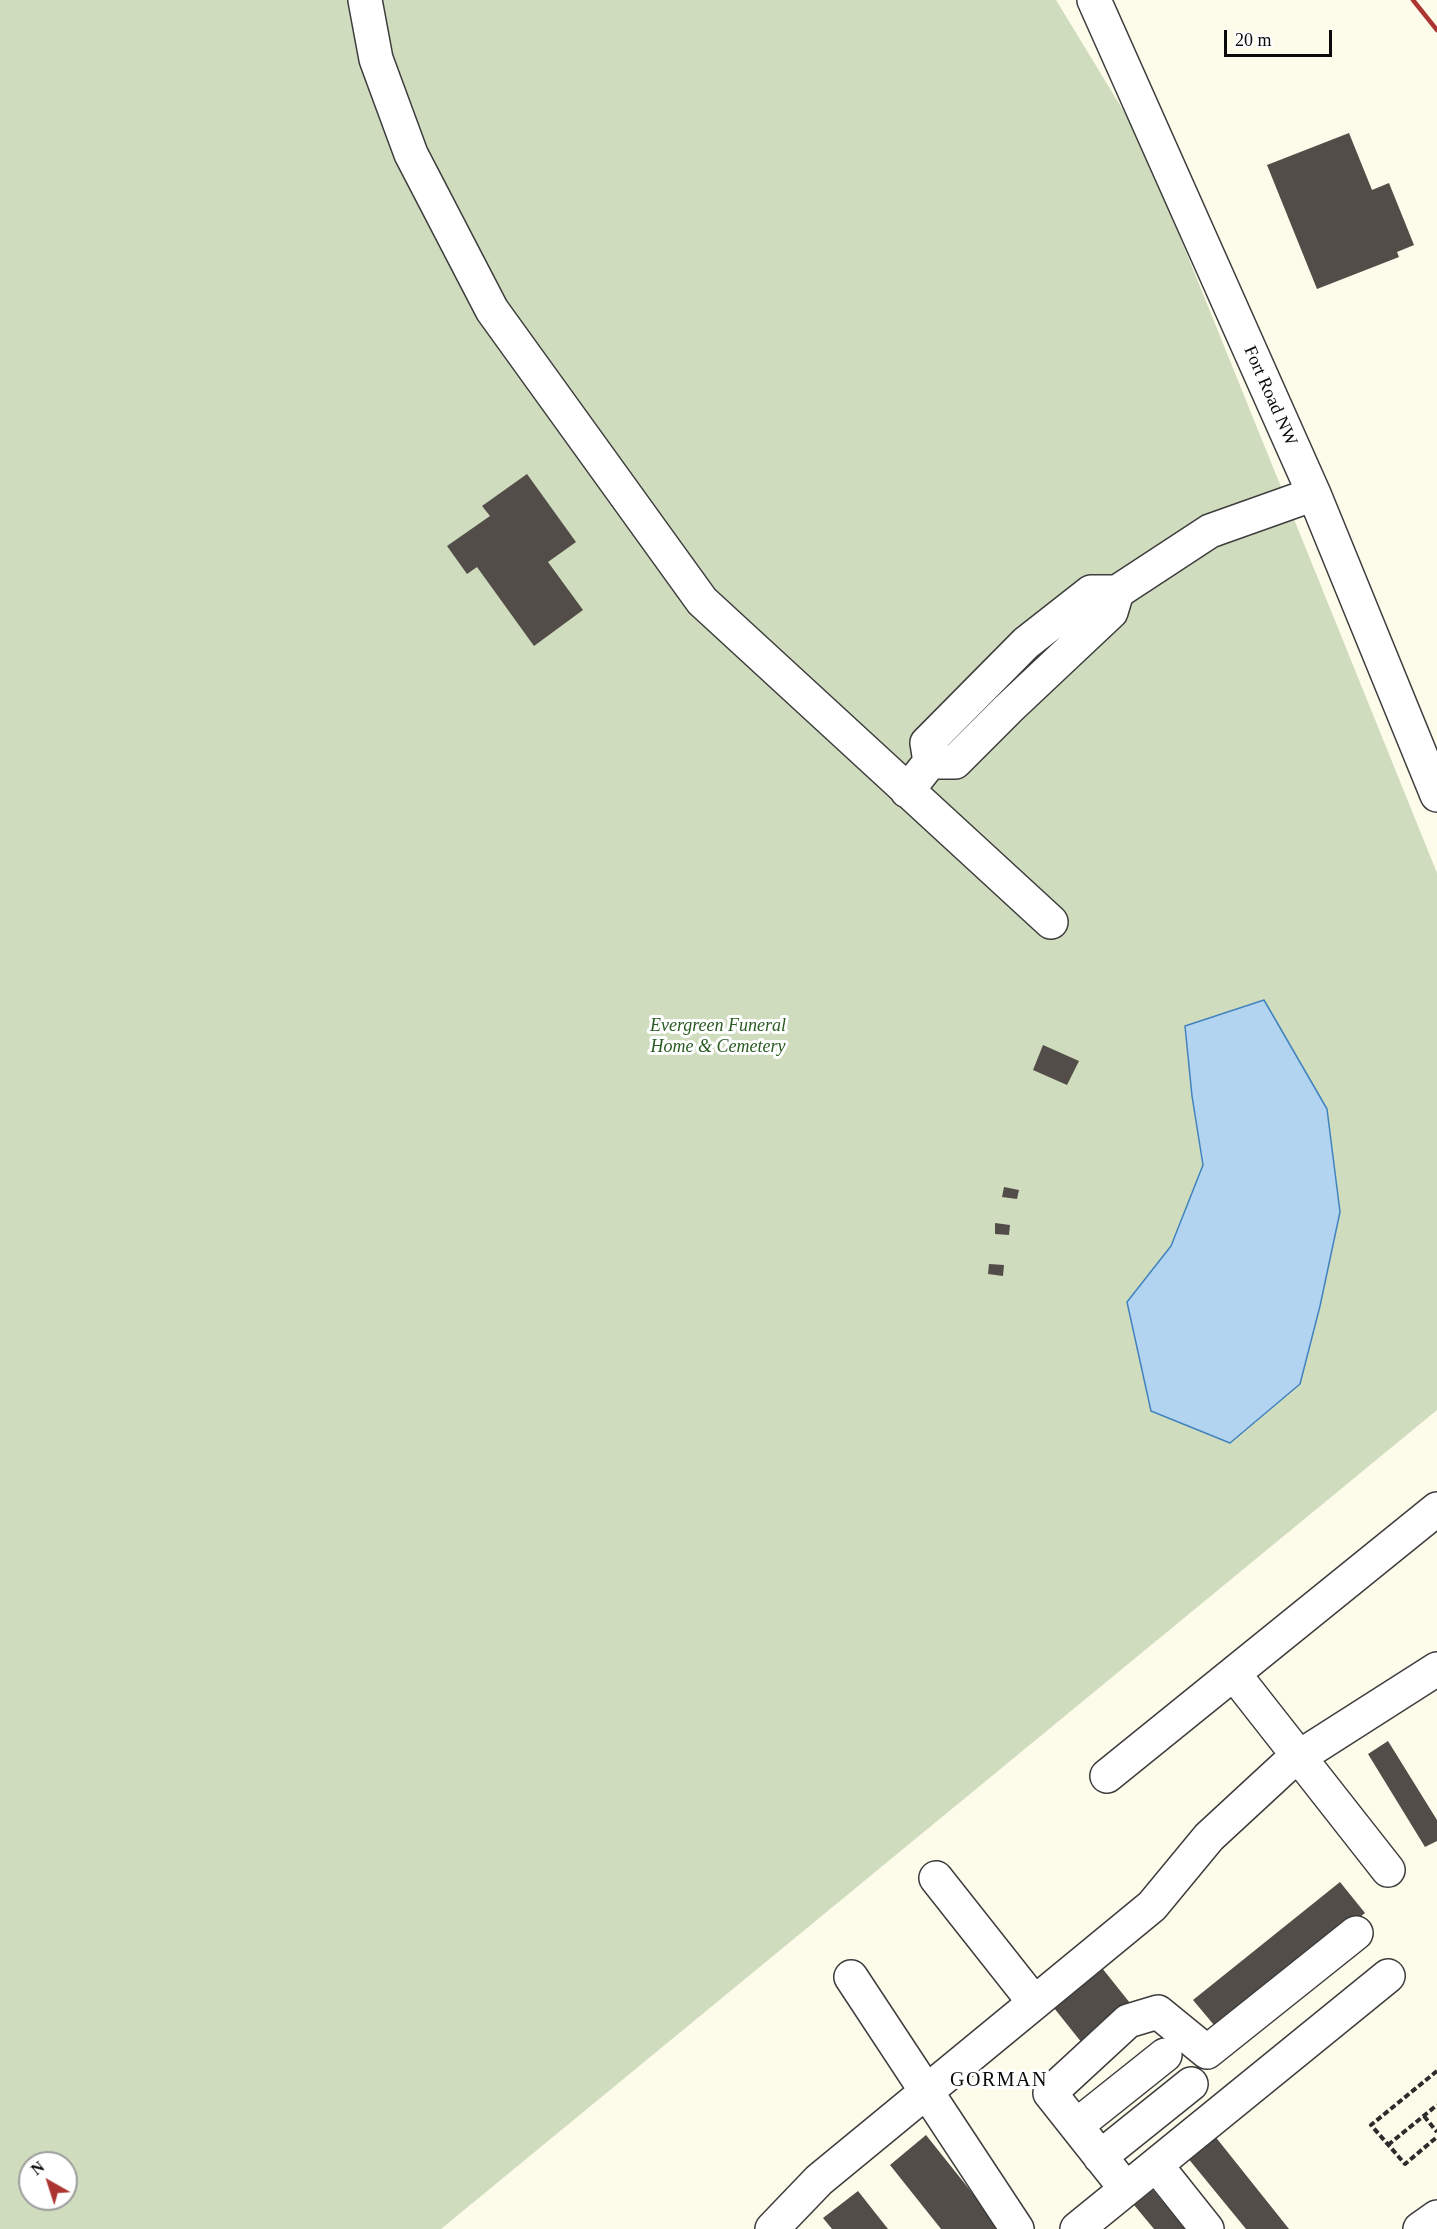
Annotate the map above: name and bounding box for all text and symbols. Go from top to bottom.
scale bar [1227,18,1335,56]
text: 20 m [1235,30,1272,50]
street label: Fort Road NW [1238,343,1302,449]
park label: Evergreen Funeral Home & Cemetery [650,1015,786,1058]
district label: GORMAN [950,2069,1048,2093]
north arrow [18,2151,78,2211]
text: N [28,2158,47,2178]

